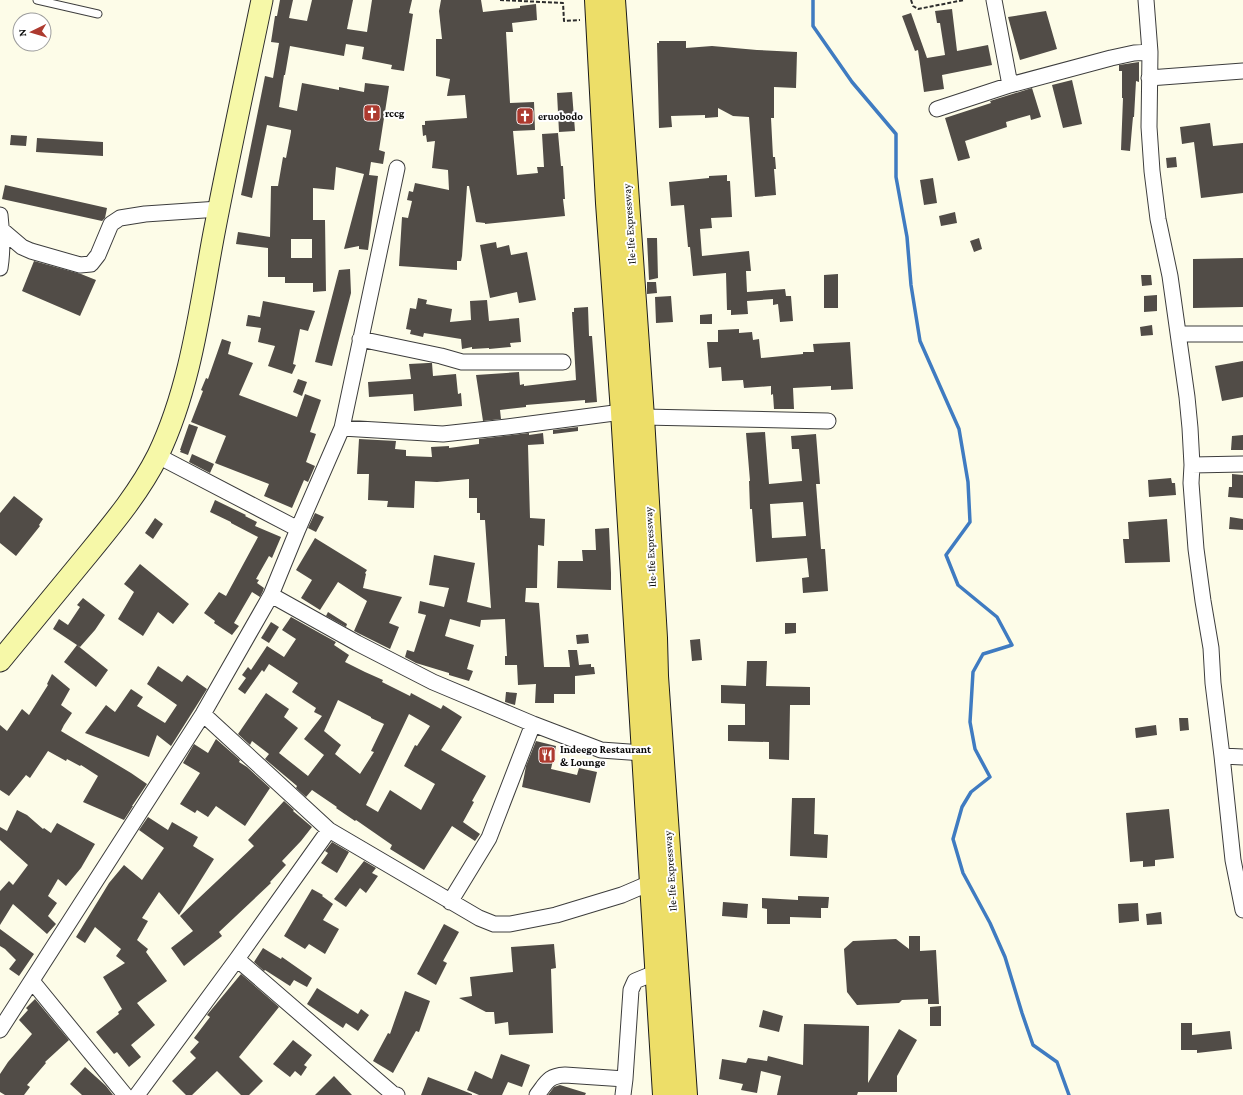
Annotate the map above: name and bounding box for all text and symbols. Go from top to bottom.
north arrow [12,12,52,52]
text: N [16,28,28,37]
church icon: rccg [362,103,382,123]
church icon: eruobodo [515,106,535,126]
place label: rccg [385,107,405,119]
place label: eruobodo [538,110,583,122]
street label: Ile-Ife Expressway [620,182,639,265]
street label: Ile-Ife Expressway [642,505,659,588]
place label: Indeego Restaurant & Lounge [560,743,651,768]
restaurant icon: Indeego Restaurant & Lounge [537,745,557,765]
street label: Ile-Ife Expressway [661,829,680,912]

